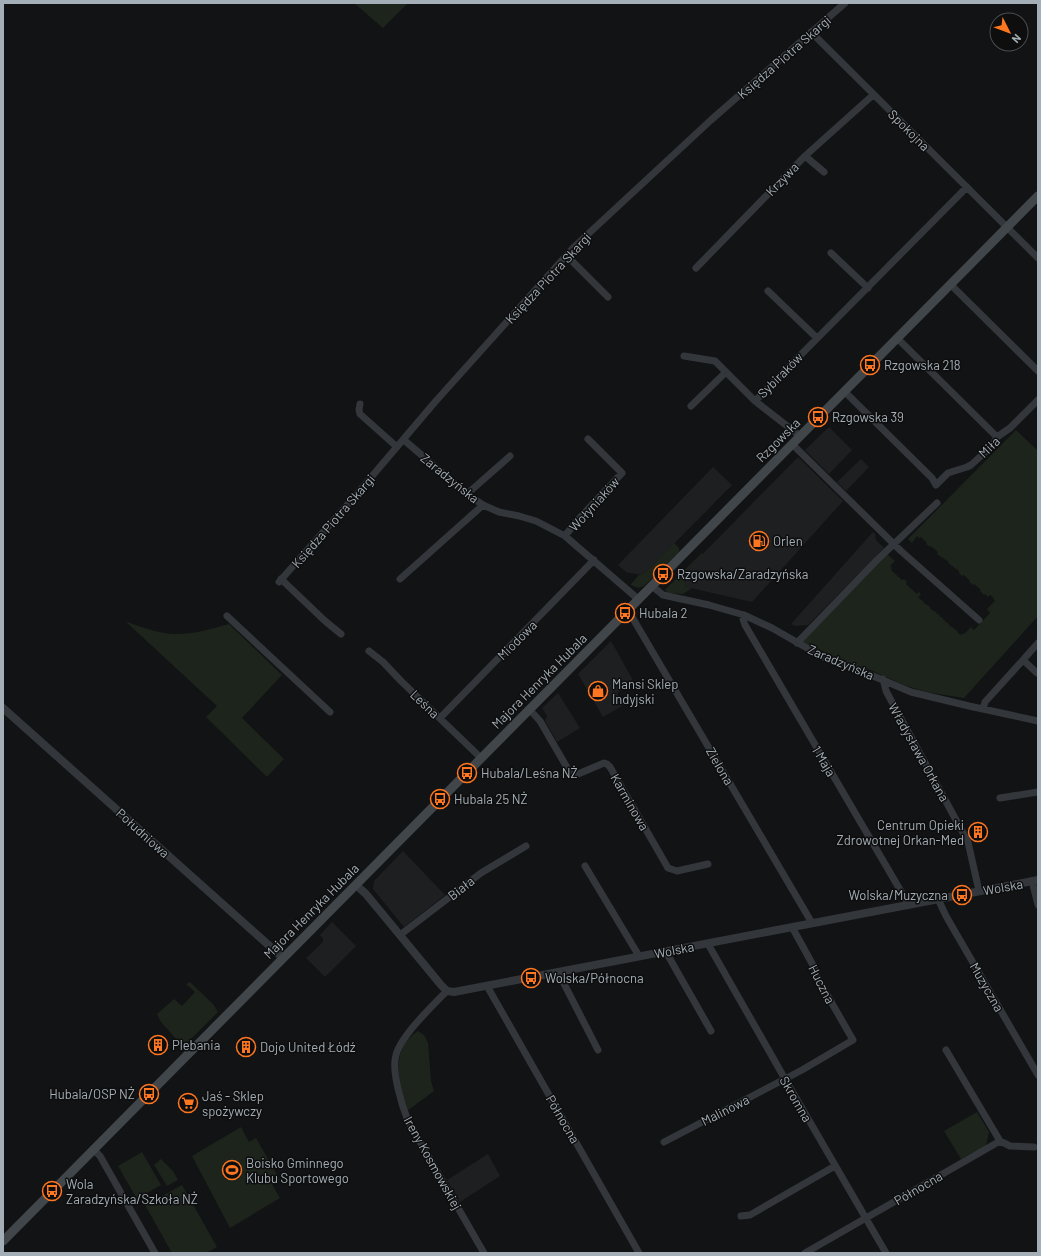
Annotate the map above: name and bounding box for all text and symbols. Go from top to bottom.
street label: Księdza Piotra Skargi [734,12,834,102]
north arrow [989,12,1029,52]
text: N [1010,32,1024,46]
street label: Spokojna [885,106,933,154]
street label: Krzywa [762,159,802,199]
street label: Księdza Piotra Skargi [502,229,594,327]
street label: Sybiraków [754,349,806,401]
bus stop icon: Rzgowska 218 [859,354,881,376]
place label: Rzgowska 218 [884,357,961,373]
bus stop icon: Rzgowska 39 [807,406,829,428]
place label: Rzgowska 39 [832,409,904,425]
street label: Rzgowska [753,415,803,465]
street label: Miła [975,433,1003,461]
street label: Zaradzyńska [418,450,482,506]
street label: Księdza Piotra Skargi [288,471,378,571]
street label: Wołyniaków [565,474,623,534]
fuel station icon: Orlen [748,530,770,552]
place label: Orlen [773,533,803,549]
bus stop icon: Rzgowska/Zaradzyńska [652,563,674,585]
place label: Rzgowska/Zaradzyńska [677,566,808,582]
bus stop icon: Hubala 2 [614,602,636,624]
place label: Hubala 2 [639,605,687,621]
street label: Miodowa [494,617,540,663]
street label: Majora Henryka Hubala [488,630,590,732]
street label: Zaradzyńska [806,641,876,683]
place label: Mansi Sklep Indyjski [612,676,678,707]
shop icon: Mansi Sklep Indyjski [587,680,609,702]
street label: Leśna [407,686,443,722]
street label: Władysława Orkana [885,700,953,804]
street label: 1 Maja [809,743,839,779]
street label: Zielona [703,744,737,788]
bus stop icon: Hubala/Leśna NŻ [456,762,478,784]
place label: Hubala/Leśna NŻ [481,765,578,781]
street label: Karminowa [607,771,653,833]
bus stop icon: Hubala 25 NŻ [429,788,451,810]
place label: Hubala 25 NŻ [454,791,528,807]
street label: Południowa [113,805,173,861]
place label: Centrum Opieki Zdrowotnej Orkan-Med [837,817,964,848]
building icon: Centrum Opieki Zdrowotnej Orkan-Med [967,821,989,843]
street label: Majora Henryka Hubala [260,860,362,962]
street label: Biała [445,873,477,903]
street label: Wolska [982,876,1024,898]
bus stop icon: Wolska/Muzyczna [951,884,973,906]
place label: Wolska/Muzyczna [849,887,948,903]
street label: Wolska [653,938,695,962]
street label: Muzyczna [967,960,1007,1014]
street label: Huczna [805,962,839,1006]
bus stop icon: Wolska/Północna [520,967,542,989]
place label: Wolska/Północna [545,970,644,986]
building icon: Plebania [147,1034,169,1056]
building icon: Dojo United Łódź [235,1036,257,1058]
place label: Plebania [172,1037,220,1053]
place label: Dojo United Łódź [260,1039,356,1055]
street label: Skromna [777,1073,815,1125]
bus stop icon: Hubala/OSP NŻ [138,1083,160,1105]
place label: Hubala/OSP NŻ [49,1086,135,1102]
place label: Jaś - Sklep spożywczy [202,1088,264,1119]
street label: Malinowa [698,1091,752,1129]
supermarket icon: Jaś - Sklep spożywczy [177,1092,199,1114]
street label: Północna [543,1092,583,1146]
street label: Ireny Kosmowskiej [401,1114,465,1212]
place label: Boisko Gminnego Klubu Sportowego [246,1155,349,1186]
sports icon: Boisko Gminnego Klubu Sportowego [221,1159,243,1181]
street label: Północna [891,1168,945,1208]
place label: Wola Zaradzyńska/Szkoła NŻ [66,1176,198,1207]
bus stop icon: Wola Zaradzyńska/Szkoła NŻ [41,1180,63,1202]

